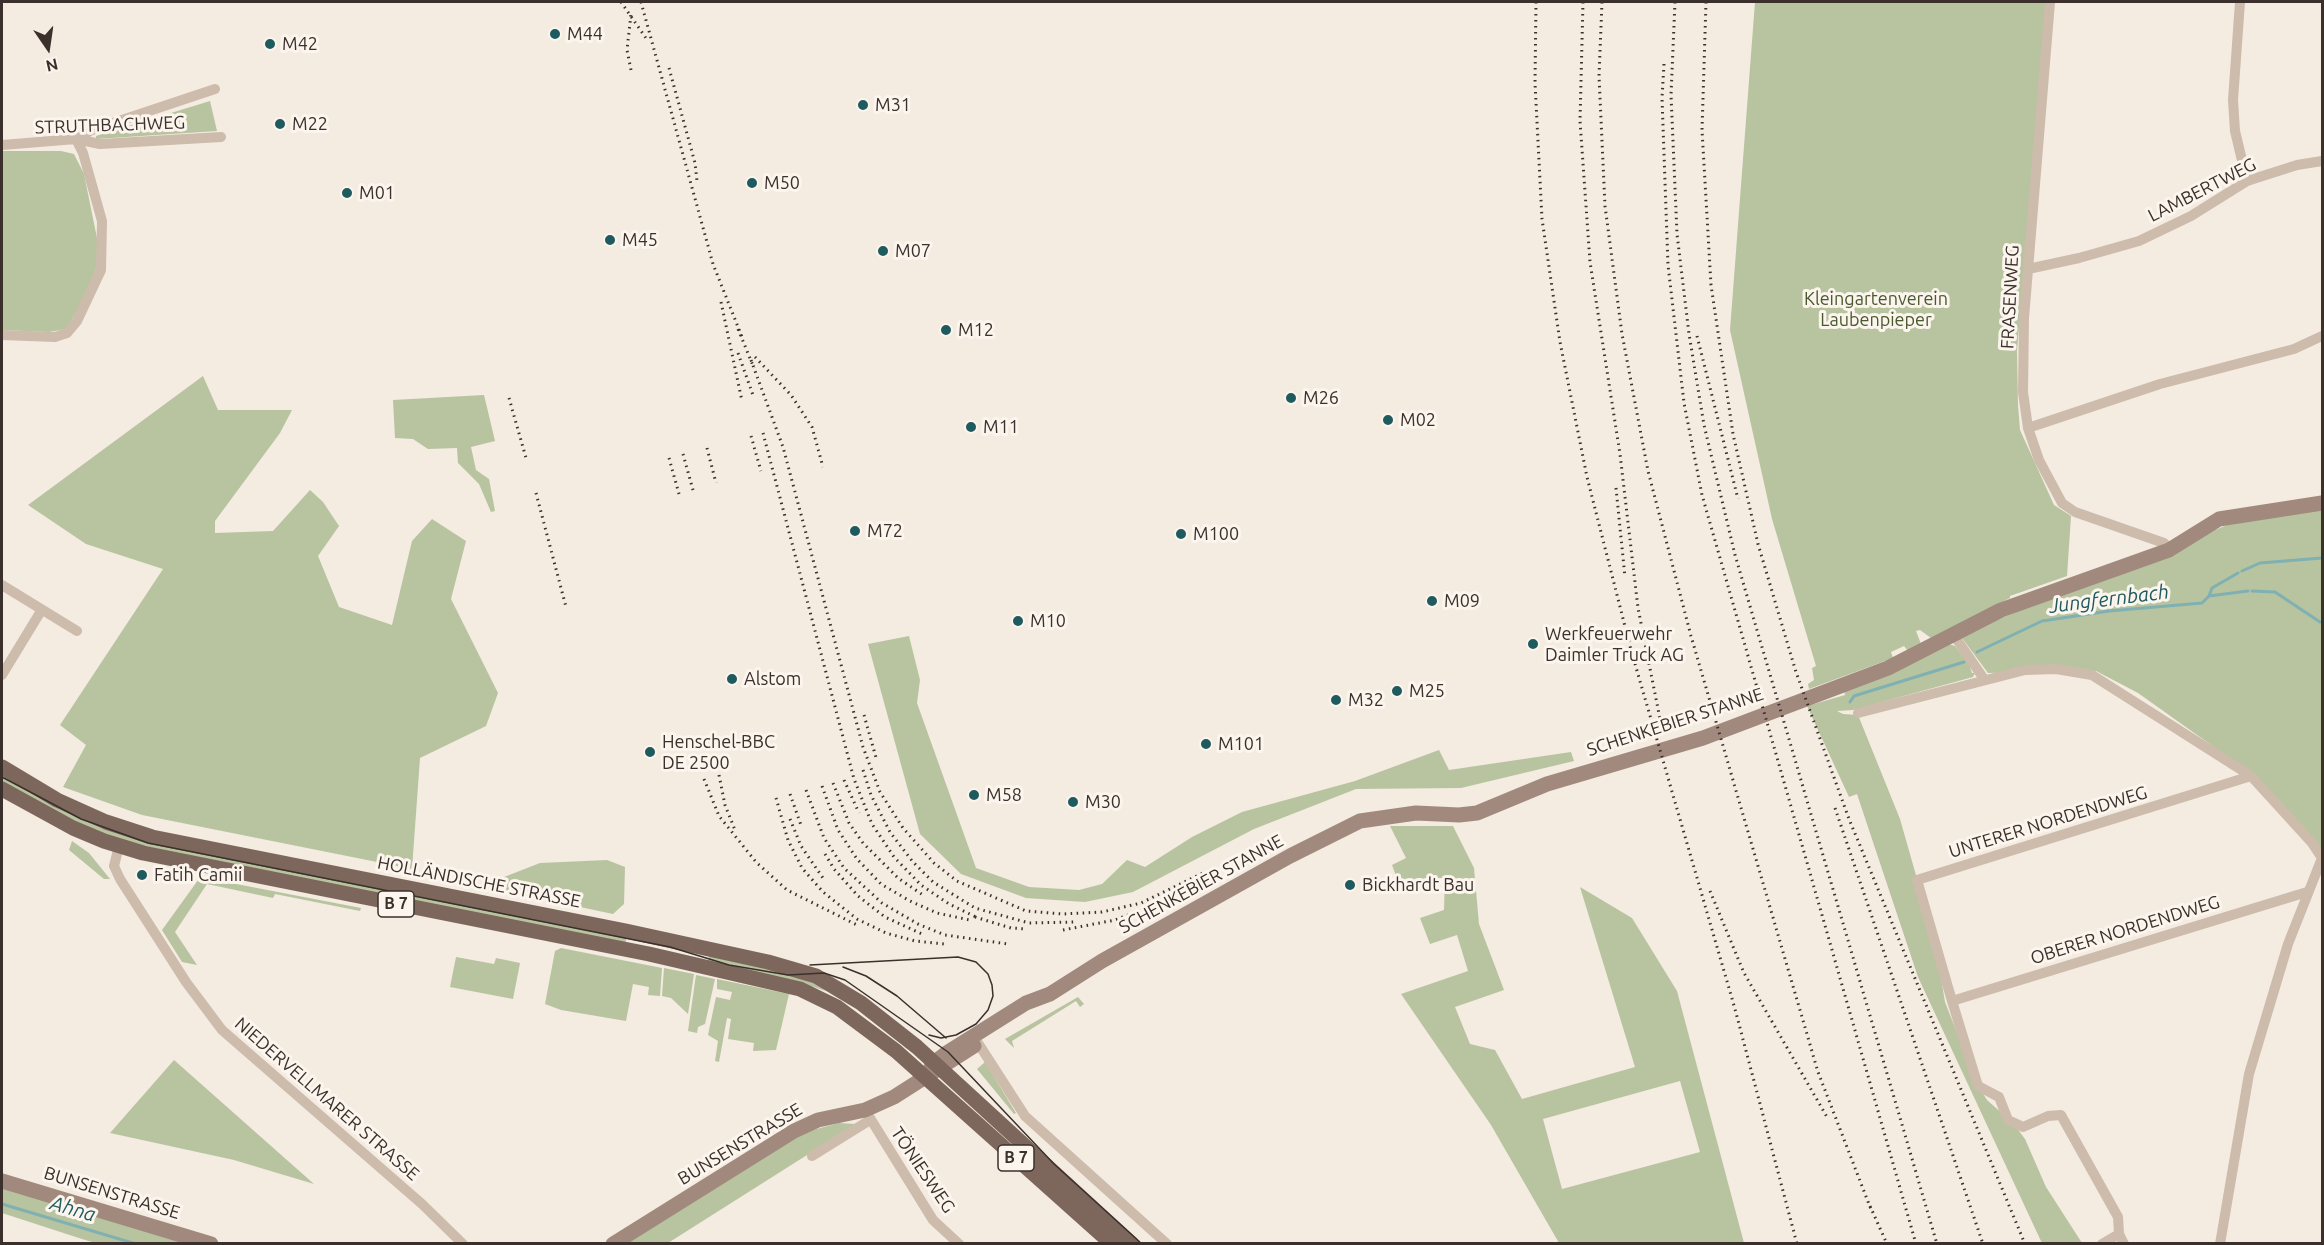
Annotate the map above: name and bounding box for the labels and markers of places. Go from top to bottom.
place label: M44 [567,23,603,45]
marker: M44 [548,27,562,41]
place label: M42 [282,33,318,55]
marker: M42 [263,37,277,51]
place label: M31 [875,94,911,116]
marker: M31 [856,98,870,112]
place label: M22 [292,113,328,135]
marker: M22 [273,117,287,131]
place label: M50 [764,172,800,194]
marker: M50 [745,176,759,190]
place label: M01 [359,182,395,204]
marker: M01 [340,186,354,200]
place label: M45 [622,229,658,251]
marker: M45 [603,233,617,247]
place label: M07 [895,240,931,262]
marker: M07 [876,244,890,258]
place label: M12 [958,319,994,341]
marker: M12 [939,323,953,337]
place label: M26 [1303,387,1339,409]
marker: M26 [1284,391,1298,405]
place label: M02 [1400,409,1436,431]
marker: M02 [1381,413,1395,427]
place label: M11 [983,416,1019,438]
marker: M11 [964,420,978,434]
place label: M72 [867,520,903,542]
place label: M100 [1193,523,1239,545]
marker: M72 [848,524,862,538]
marker: M100 [1174,527,1188,541]
place label: M09 [1444,590,1480,612]
marker: M09 [1425,594,1439,608]
place label: M10 [1030,610,1066,632]
marker: M10 [1011,614,1025,628]
place label: Werkfeuerwehr Daimler Truck AG [1545,623,1684,666]
marker: Werkfeuerwehr Daimler Truck AG [1526,637,1540,651]
place label: Alstom [744,668,801,690]
marker: Alstom [725,672,739,686]
place label: M25 [1409,680,1445,702]
marker: M25 [1390,684,1404,698]
place label: M32 [1348,689,1384,711]
marker: M32 [1329,693,1343,707]
place label: Henschel-BBC DE 2500 [662,731,775,774]
place label: M101 [1218,733,1264,755]
marker: M101 [1199,737,1213,751]
marker: Henschel-BBC DE 2500 [643,745,657,759]
place label: M58 [986,784,1022,806]
marker: M58 [967,788,981,802]
place label: M30 [1085,791,1121,813]
marker: M30 [1066,795,1080,809]
place label: Fatih Camii [154,864,242,886]
marker: Fatih Camii [135,868,149,882]
place label: Bickhardt Bau [1362,874,1474,896]
marker: Bickhardt Bau [1343,878,1357,892]

